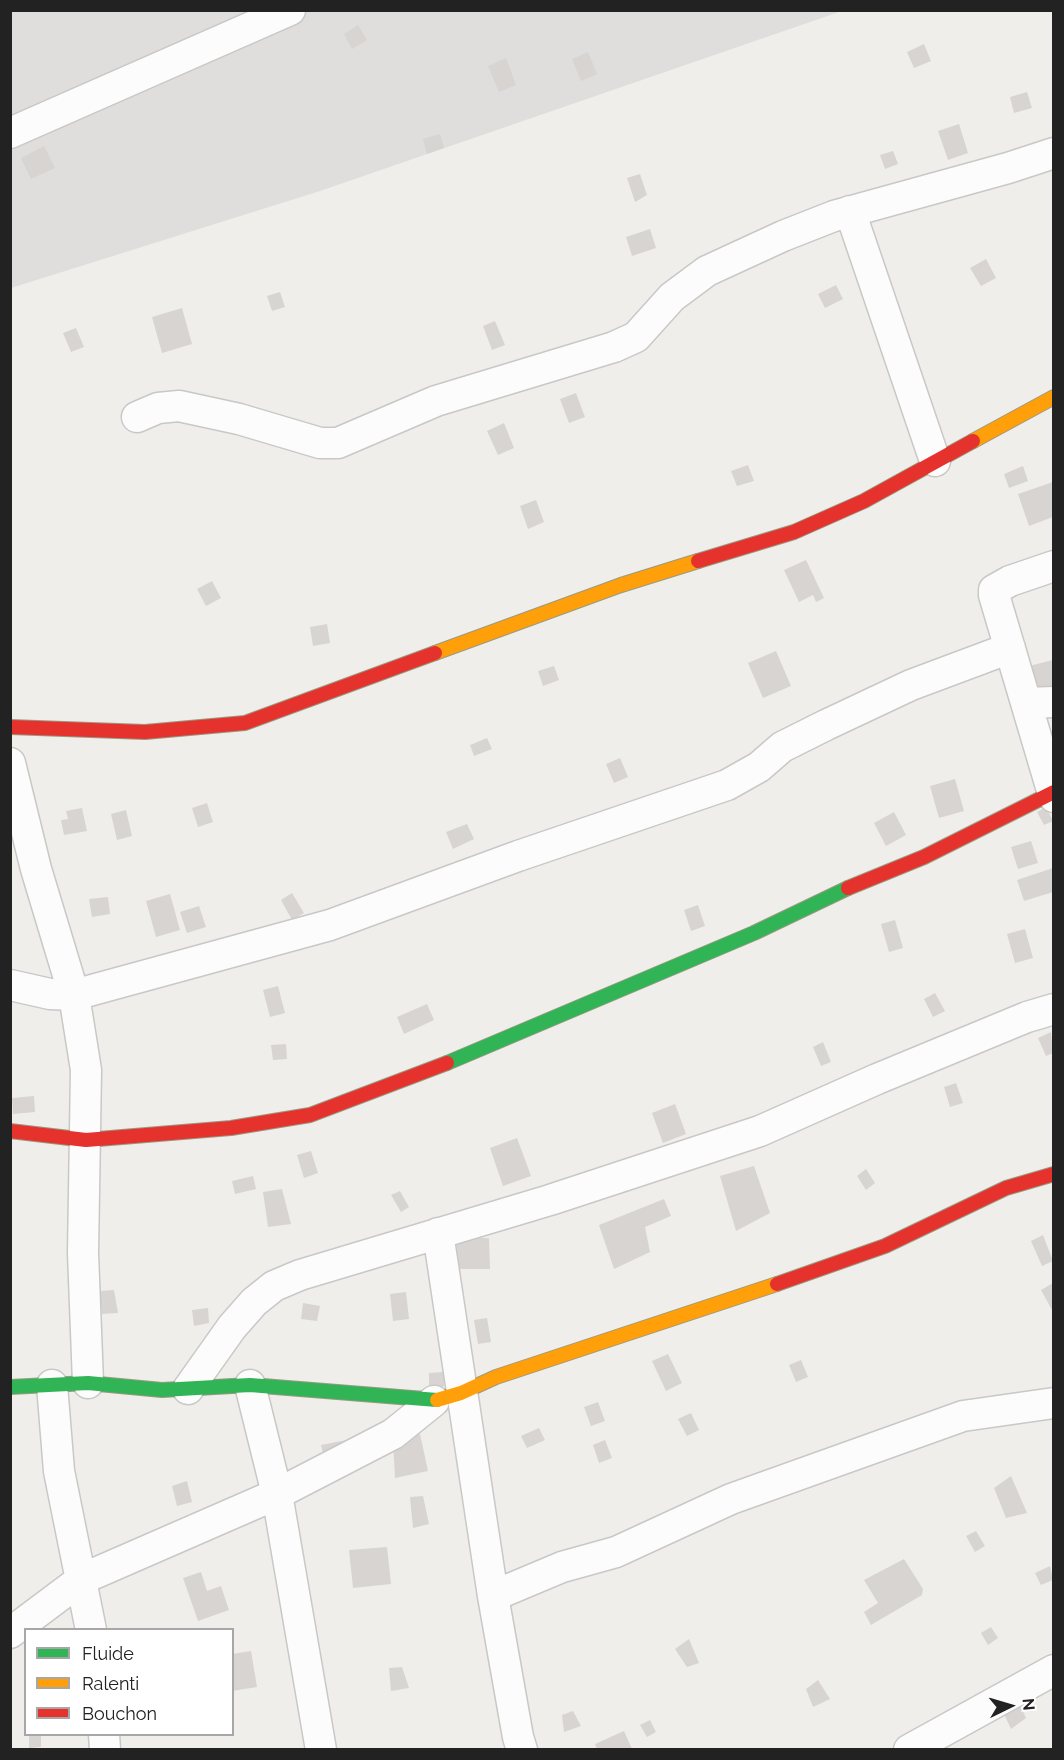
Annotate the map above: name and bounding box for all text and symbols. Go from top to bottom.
legend [24,1628,234,1736]
text: Fluide [82,1643,134,1664]
text: Ralenti [82,1673,139,1694]
north arrow [980,1676,1040,1736]
text: N [1018,1697,1038,1711]
text: Bouchon [82,1703,157,1724]

